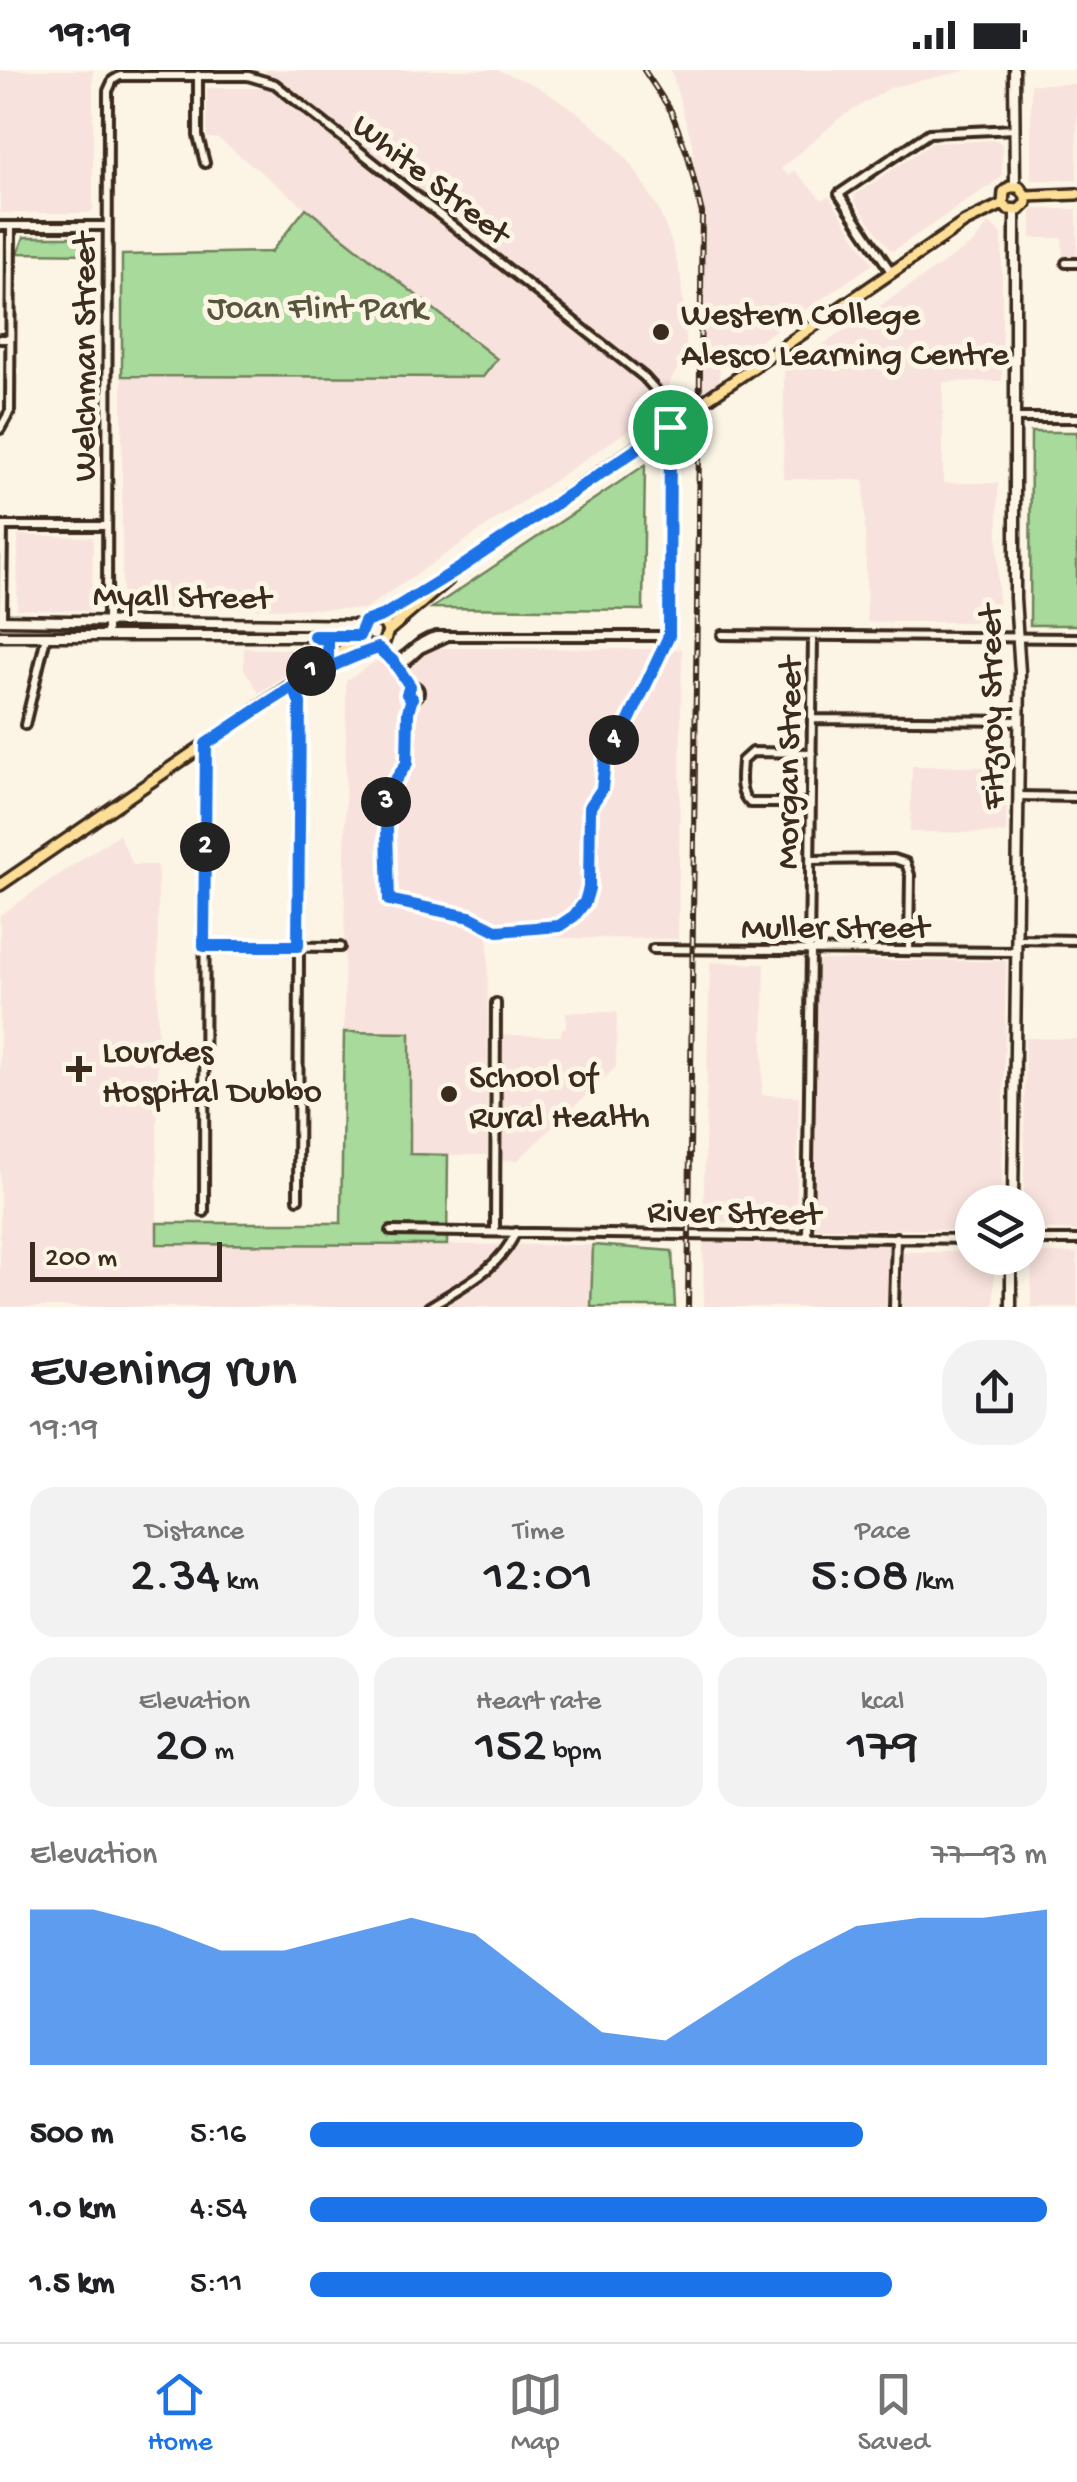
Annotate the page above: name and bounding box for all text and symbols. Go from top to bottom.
text: 19:19 [50,13,131,57]
street label: White Street [342,107,519,258]
street label: Welchman Street [67,230,108,481]
park label: Joan Flint Park [207,290,430,331]
place label: Western College Alesco Learning Centre [681,297,1010,378]
marker: Western College Alesco Learning Centre [650,321,672,343]
pin [628,385,713,470]
icon: arrive [643,400,698,455]
street label: Myall Street [93,577,274,622]
street label: Fitzroy Street [972,602,1017,811]
pin: 1 [286,646,336,696]
text: 1 [305,654,317,687]
street label: Morgan Street [769,654,814,870]
pin: 4 [589,715,639,765]
text: 4 [607,723,621,756]
pin: 3 [361,777,411,827]
text: 3 [379,785,393,818]
pin: 2 [180,822,230,872]
text: 2 [198,830,212,863]
street label: Muller Street [741,910,932,951]
place label: Lourdes Hospital Dubbo [102,1034,322,1115]
marker: Lourdes Hospital Dubbo [66,1056,92,1082]
place label: School of Rural Health [469,1059,650,1140]
marker: School of Rural Health [438,1083,460,1105]
map controls [955,1185,1045,1275]
button: layers [955,1185,1045,1275]
street label: River Street [647,1193,824,1238]
scale bar [30,1237,222,1282]
text: 200 m [45,1243,117,1276]
button: share [942,1340,1047,1445]
text: Evening run [30,1341,297,1405]
text: 19:19 [30,1411,98,1449]
text: Distance [145,1516,244,1549]
text: Time [513,1516,564,1549]
text: Pace [855,1516,910,1549]
text: 2.34 [130,1549,220,1608]
text: 12:01 [484,1549,593,1608]
text: 5:08 [811,1549,909,1608]
text: km [220,1566,259,1599]
text: /km [909,1566,954,1599]
text: Elevation [139,1686,250,1719]
text: Heart rate [476,1686,601,1719]
text: kcal [861,1686,904,1719]
text: 20 [155,1719,208,1778]
text: 152 [475,1719,546,1778]
text: 179 [847,1719,918,1778]
text: m [208,1736,234,1769]
text: bpm [546,1736,602,1769]
text: Elevation [30,1837,157,1875]
text: 77–93 m [931,1837,1047,1875]
text: 500 m [30,2116,113,2154]
text: 5:16 [190,2116,246,2154]
text: 1.0 km [30,2191,116,2229]
text: 4:54 [190,2191,247,2229]
text: 1.5 km [30,2266,114,2304]
text: 5:11 [190,2266,243,2304]
tab: Home [148,2367,212,2460]
tab: Map [508,2367,563,2460]
tab: Saved [858,2367,929,2460]

